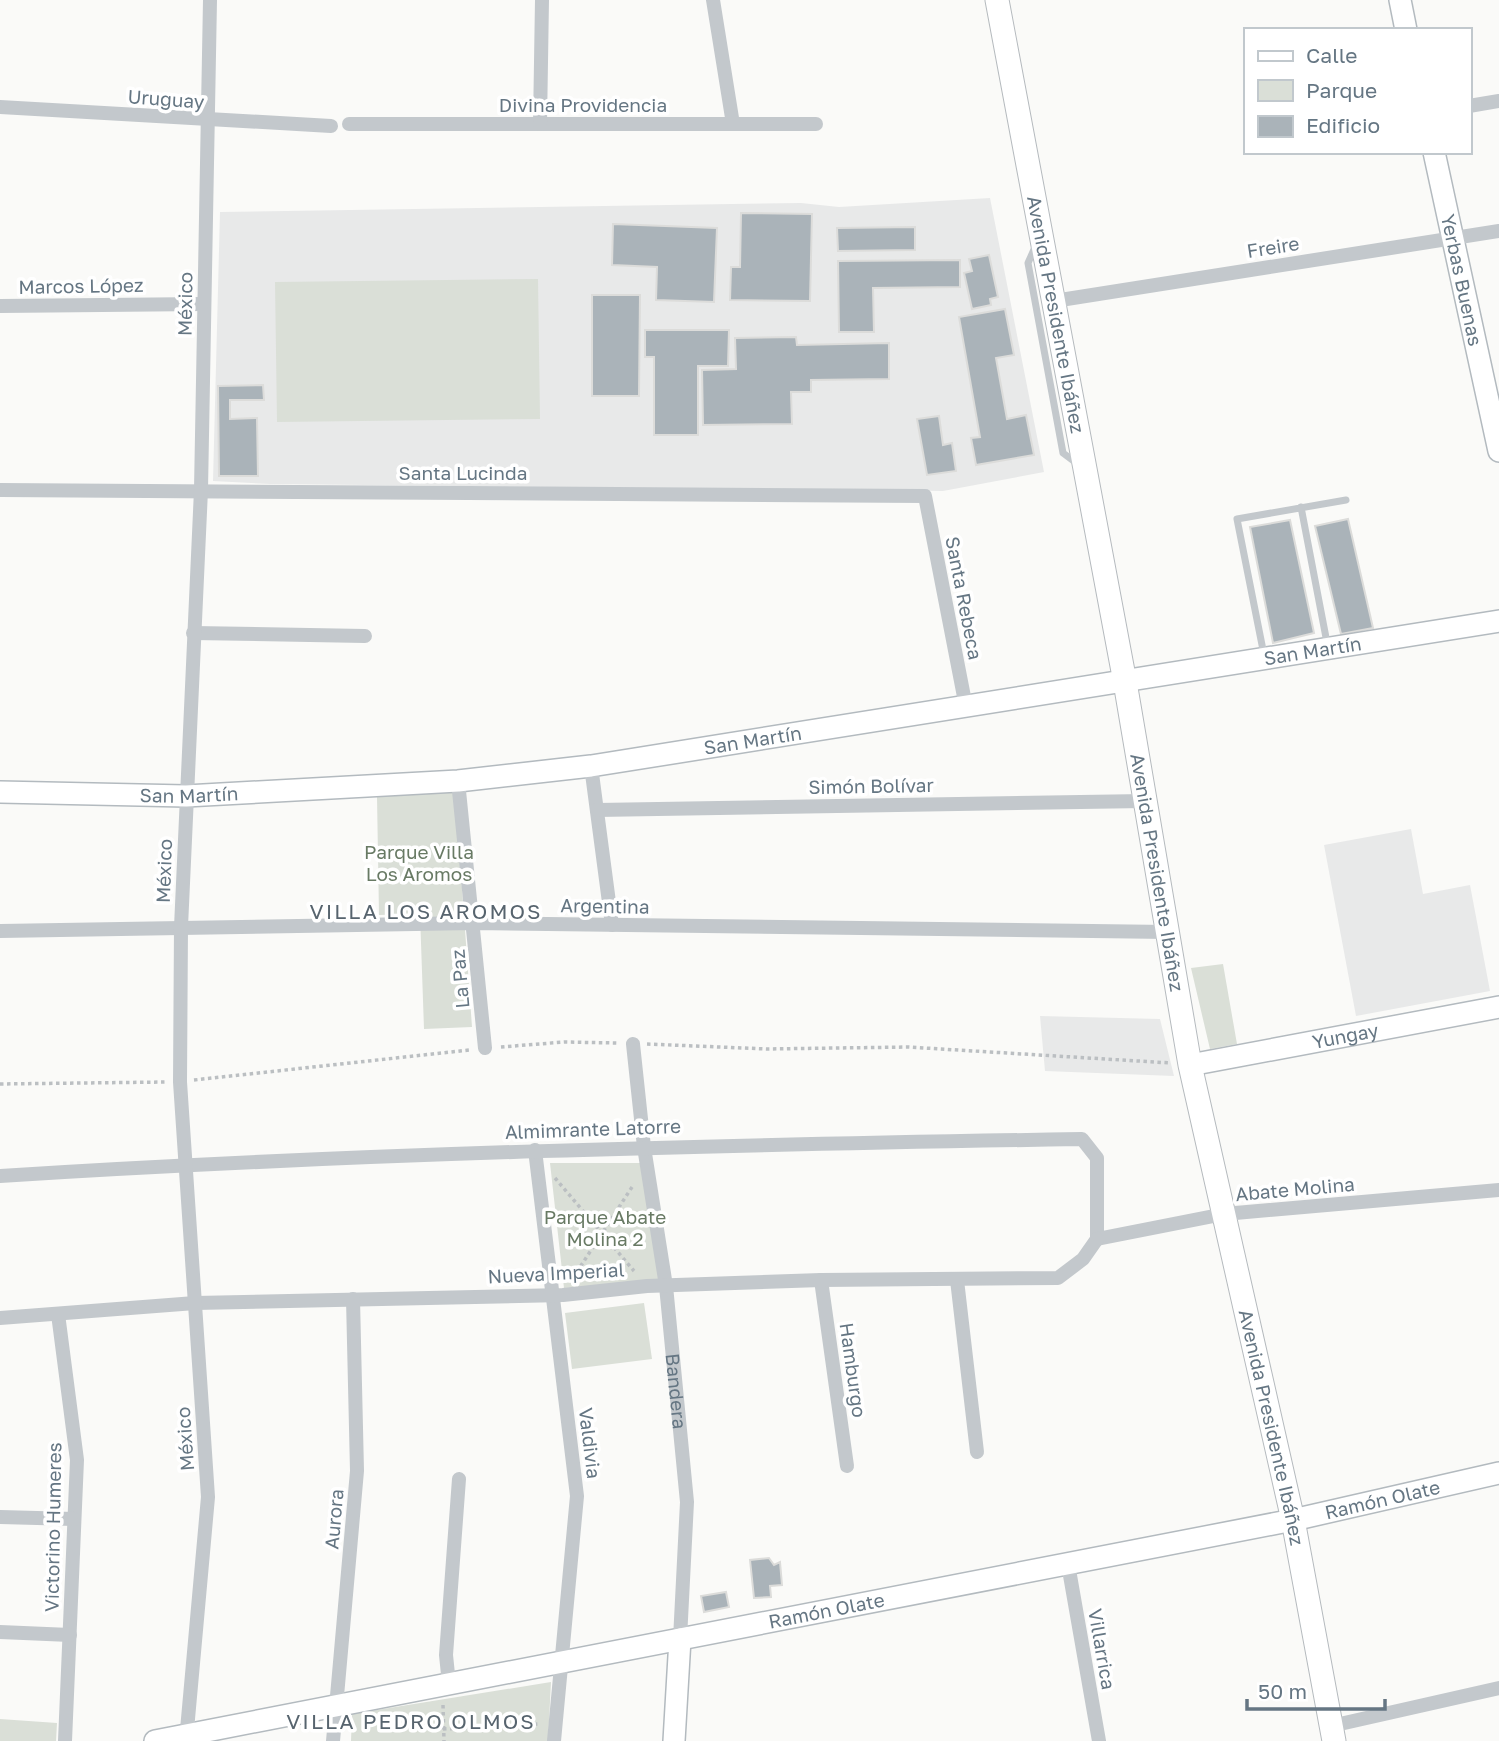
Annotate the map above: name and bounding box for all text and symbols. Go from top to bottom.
legend [1244,28,1471,154]
text: Calle [1306,42,1358,68]
text: Parque [1306,77,1377,103]
street label: Uruguay [127,84,206,113]
street label: Divina Providencia [499,93,667,116]
text: Edificio [1306,112,1380,138]
street label: Avenida Presidente Ibáñez [1023,194,1090,435]
street label: Yerbas Buenas [1437,212,1488,348]
street label: Freire [1245,231,1301,262]
street label: México [172,272,197,336]
street label: Marcos López [18,273,144,298]
street label: Santa Lucinda [399,461,527,484]
street label: Santa Rebeca [941,534,988,661]
street label: San Martín [1262,631,1363,669]
street label: San Martín [702,721,803,759]
street label: Avenida Presidente Ibáñez [1126,751,1189,993]
street label: Simón Bolívar [808,773,934,798]
street label: San Martín [139,781,239,807]
street label: México [151,838,176,904]
park label: Parque Villa Los Aromos [364,840,474,885]
street label: Argentina [560,893,650,918]
district label: VILLA LOS AROMOS [310,898,542,924]
street label: La Paz [445,949,474,1010]
street label: Yungay [1310,1018,1381,1053]
street label: Almimrante Latorre [505,1114,681,1143]
street label: Abate Molina [1234,1172,1356,1205]
park label: Parque Abate Molina 2 [544,1205,666,1250]
street label: Nueva Imperial [487,1257,625,1288]
street label: Avenida Presidente Ibáñez [1235,1307,1309,1547]
street label: Hamburgo [835,1321,872,1419]
street label: Bandera [662,1352,692,1430]
street label: México [171,1406,198,1472]
street label: Valdivia [575,1406,606,1480]
street label: Victorino Humeres [40,1442,65,1612]
street label: Ramón Olate [1322,1475,1442,1523]
street label: Aurora [319,1488,348,1550]
street label: Ramón Olate [766,1588,886,1633]
street label: Villarrica [1084,1607,1121,1691]
scale bar [1247,1668,1385,1712]
text: 50 m [1258,1678,1307,1704]
district label: VILLA PEDRO OLMOS [286,1708,536,1734]

